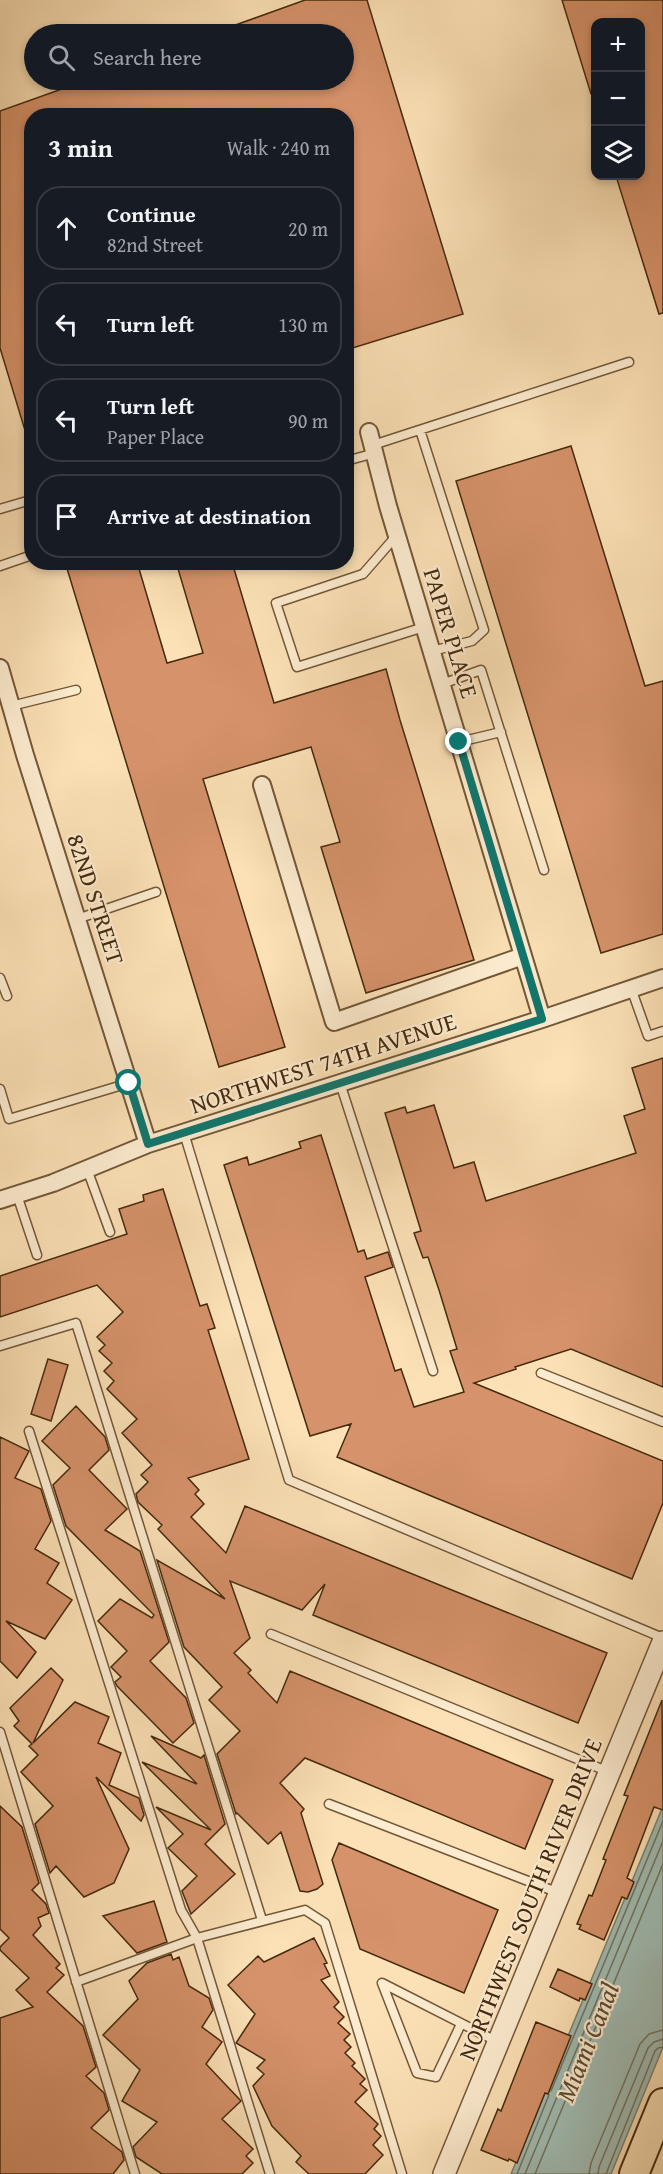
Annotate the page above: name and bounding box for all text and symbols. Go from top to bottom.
map controls [591,18,645,180]
button: + [591,18,645,72]
search box [24,24,354,90]
icon: search [45,41,78,74]
text: Search here [93,41,202,73]
button: − [591,72,645,126]
button: layers [591,126,645,180]
text: 3 min [48,128,113,167]
text: Walk · 240 m [227,133,330,162]
text: Continue [107,198,196,230]
icon: ahead [50,212,83,245]
text: 20 m [288,214,328,243]
text: 82nd Street [107,230,203,259]
icon: left [50,308,83,341]
text: Turn left [107,308,194,340]
text: 130 m [278,310,328,339]
text: Turn left [107,390,194,422]
icon: left [50,404,83,437]
text: 90 m [288,406,328,435]
text: Paper Place [107,422,204,451]
icon: arrive [50,500,83,533]
text: Arrive at destination [107,500,311,532]
street label: PAPER PLACE [415,564,487,702]
route end [445,728,471,754]
street label: 82ND STREET [58,829,134,969]
street label: NORTHWEST 74TH AVENUE [185,1003,461,1123]
route start [115,1069,141,1095]
street label: NORTHWEST SOUTH RIVER DRIVE [449,1733,611,2065]
water label: Miami Canal [545,1977,629,2107]

